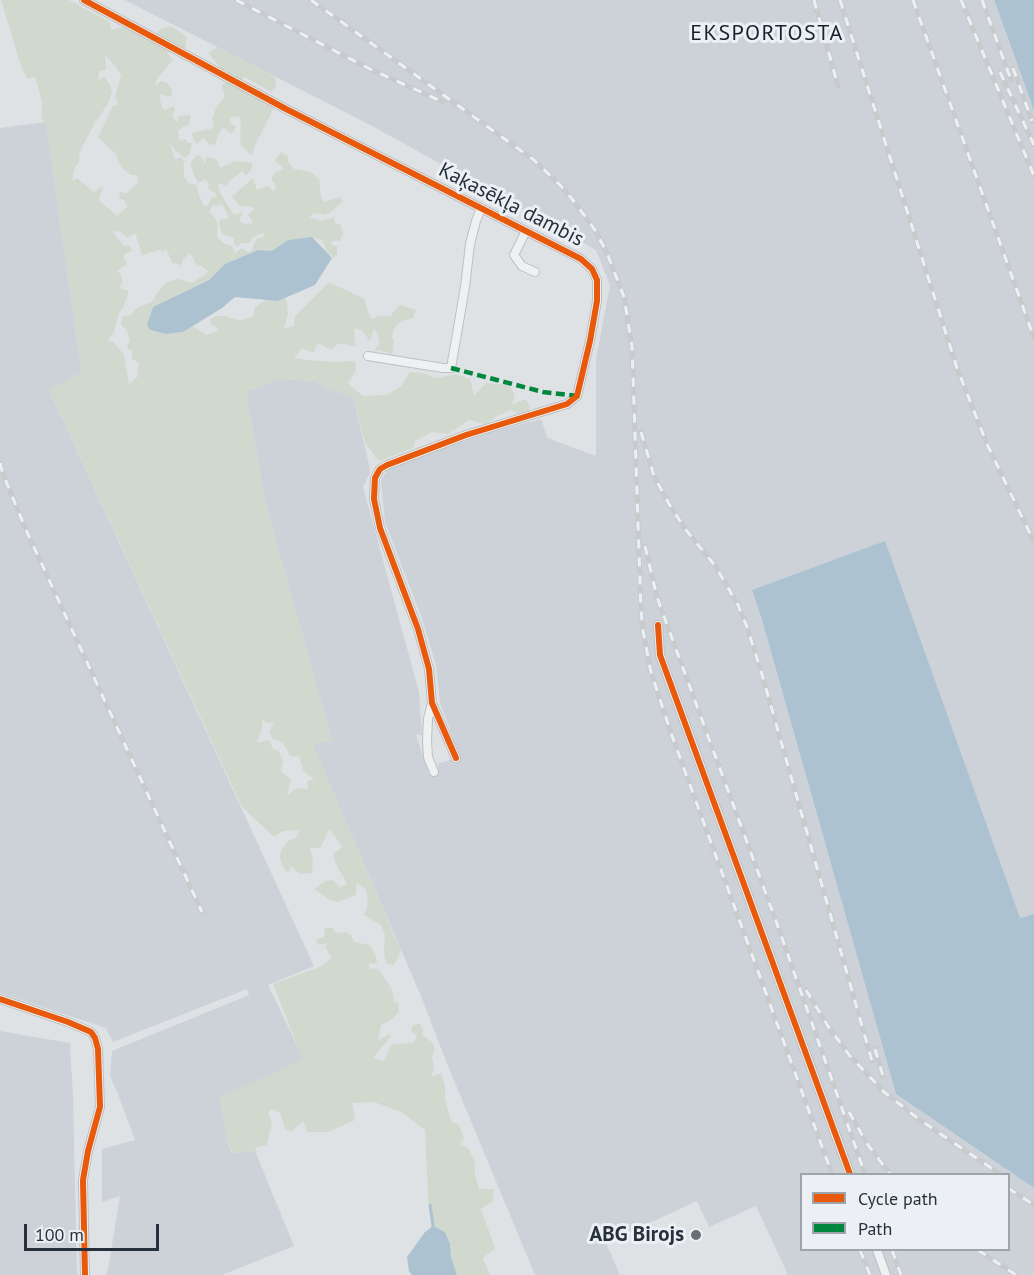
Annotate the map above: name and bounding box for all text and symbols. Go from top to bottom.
district label: EKSPORTOSTA [690,21,844,47]
street label: Kaķasēkļa dambis [434,158,588,252]
legend [800,1173,1010,1251]
text: Cycle path [858,1187,938,1210]
scale bar [27,1212,162,1250]
text: Path [858,1217,892,1240]
place label: ABG Birojs [590,1222,684,1248]
text: 100 m [35,1223,84,1246]
marker: ABG Birojs [689,1228,703,1242]

